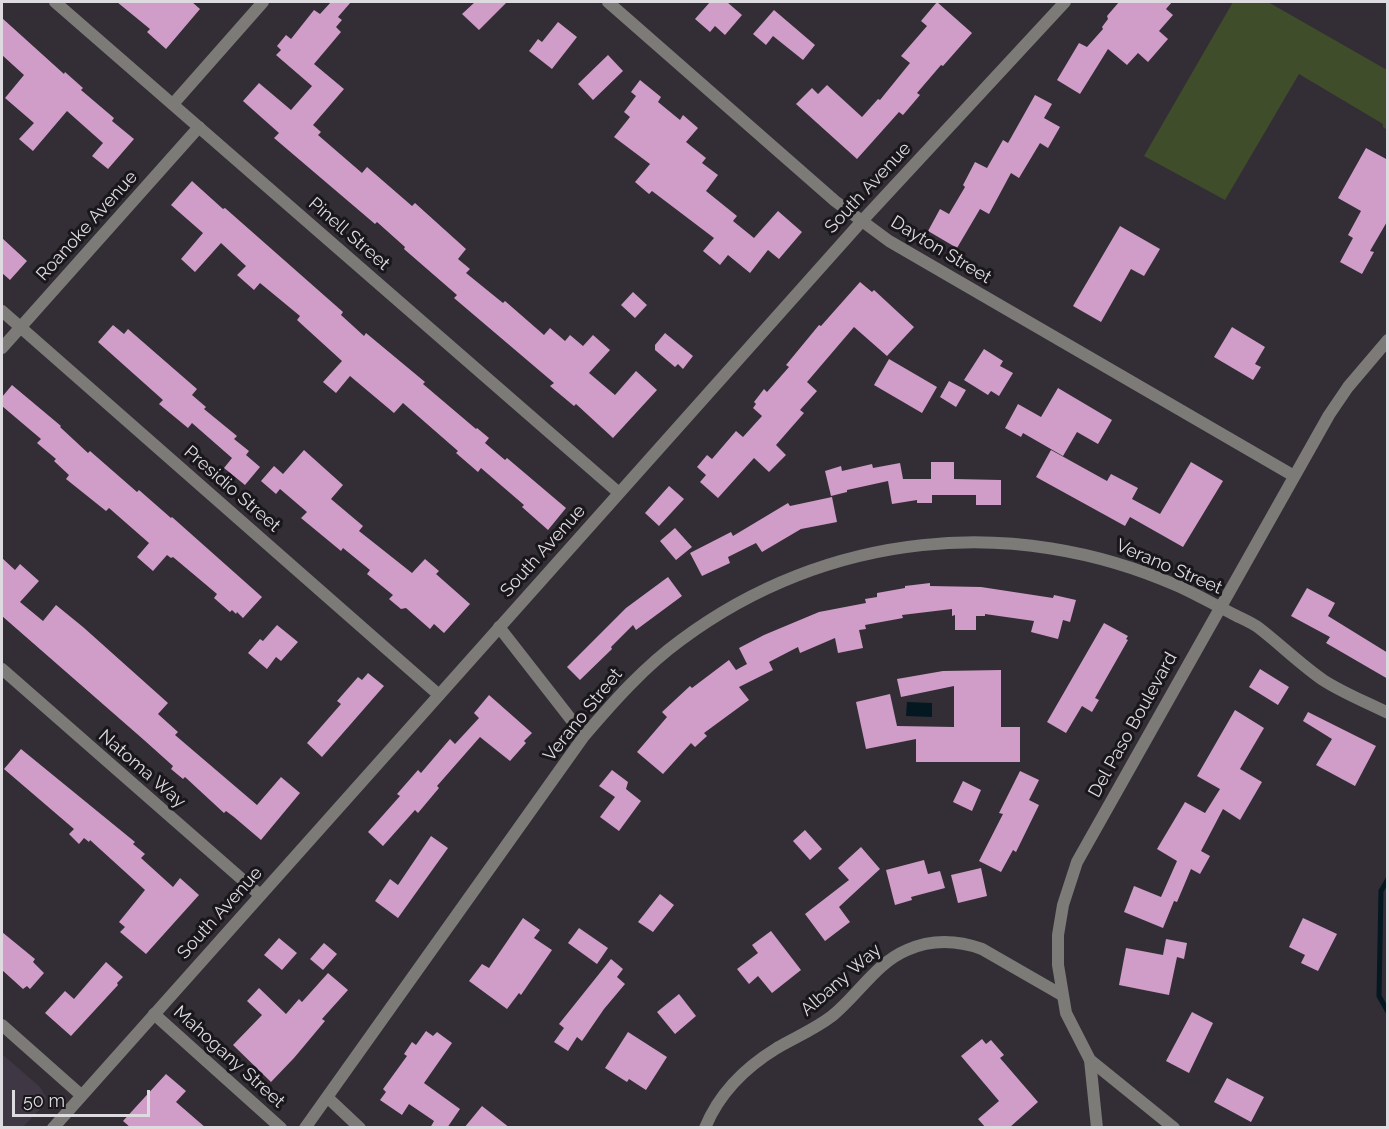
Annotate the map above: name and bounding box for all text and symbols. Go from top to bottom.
street label: South Avenue [820,138,916,238]
street label: Roanoke Avenue [32,167,142,285]
street label: Pinell Street [304,193,394,275]
street label: Dayton Street [887,211,995,289]
street label: Presidio Street [179,441,285,537]
street label: South Avenue [496,500,590,602]
street label: Verano Street [1113,535,1225,599]
street label: Del Paso Boulevard [1084,649,1182,801]
street label: Verano Street [539,664,627,766]
street label: Natoma Way [94,725,190,813]
street label: South Avenue [173,862,267,964]
street label: Albany Way [796,939,886,1021]
street label: Mahogany Street [169,1001,289,1113]
scale bar [15,1078,153,1116]
text: 50 m [23,1090,65,1111]

